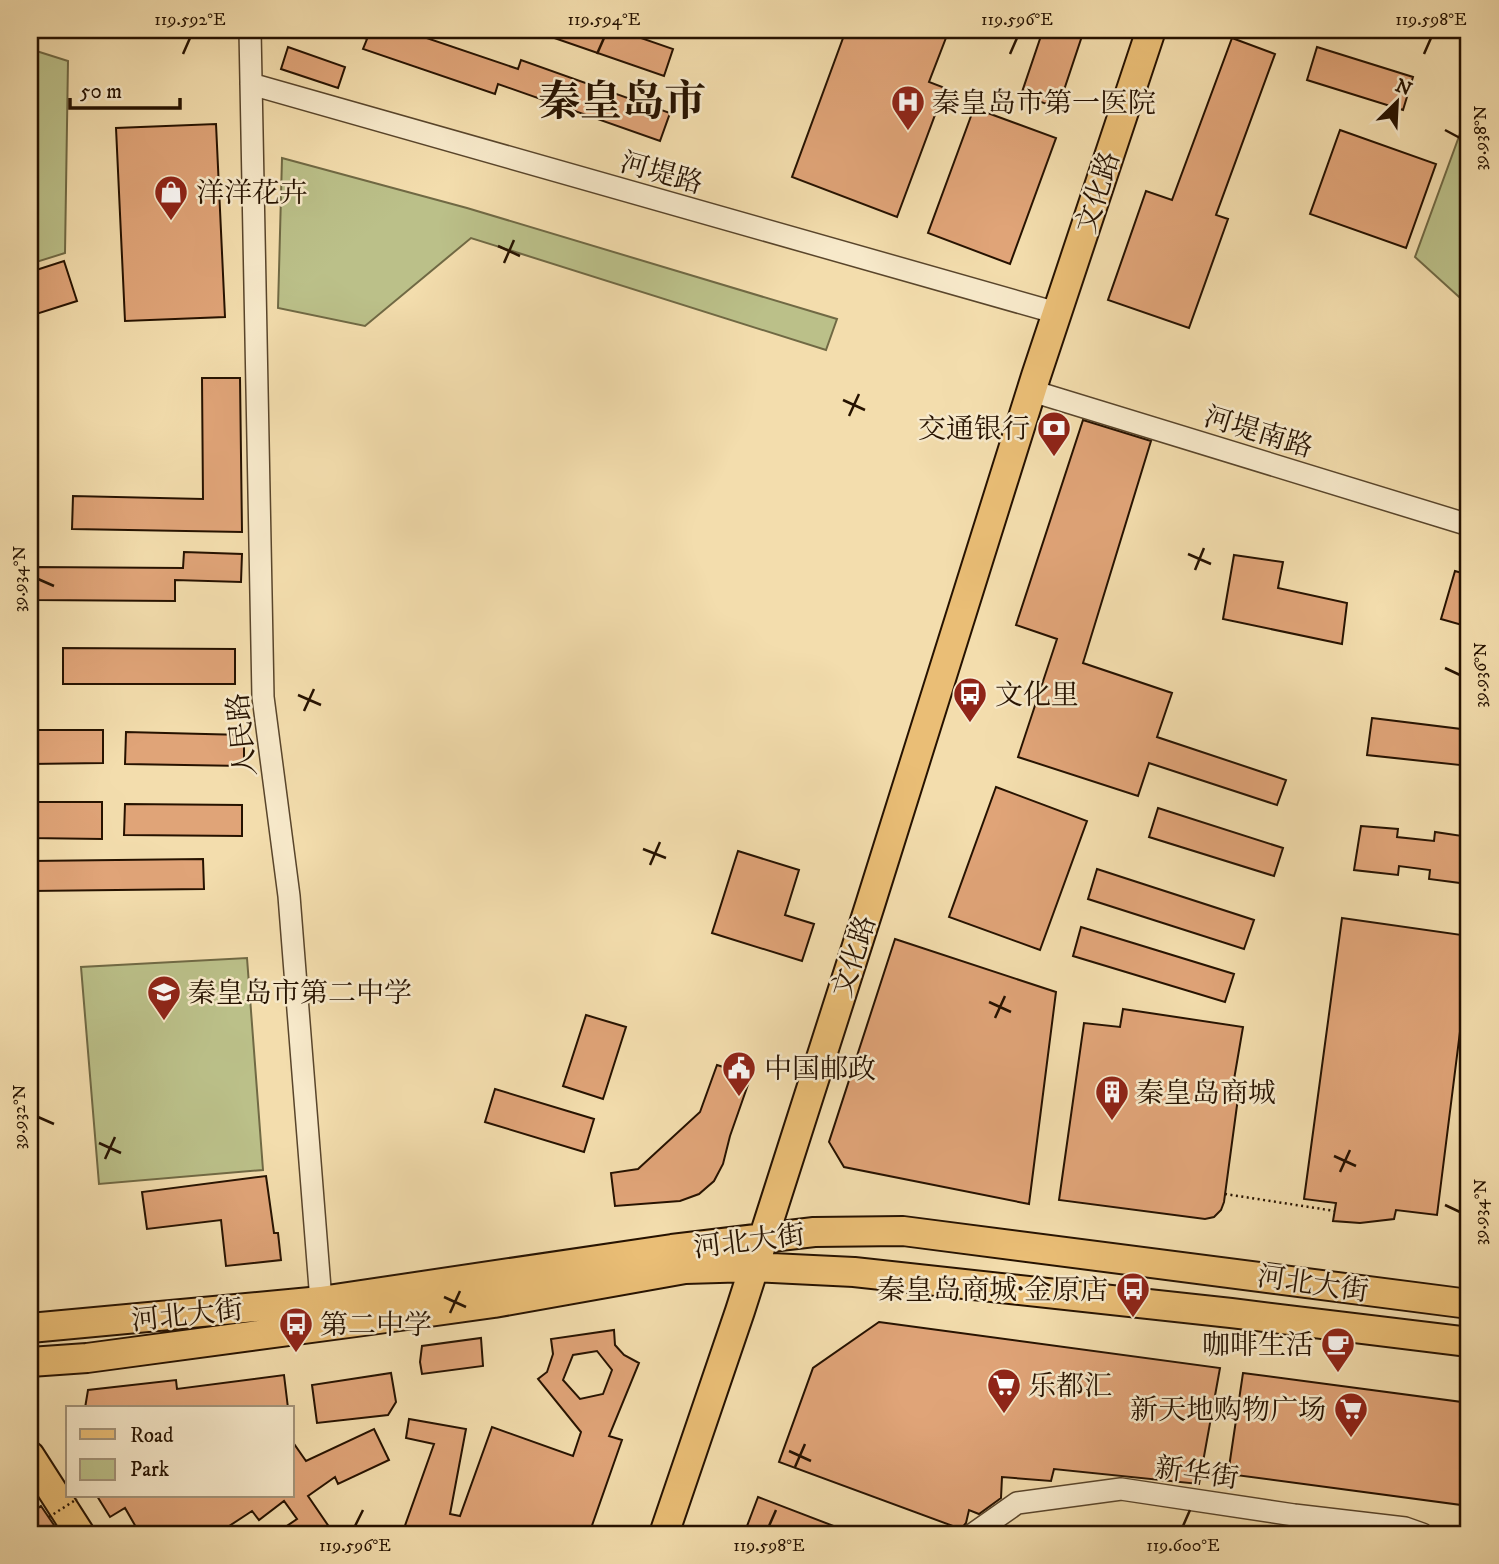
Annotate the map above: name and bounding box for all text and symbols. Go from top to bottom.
text: 119.592°E [154,9,226,31]
text: 119.594°E [568,9,641,31]
text: 119.596°E [981,9,1053,31]
text: 119.598°E [1395,9,1467,31]
scale bar [70,66,180,110]
north arrow [1362,66,1432,136]
text: N [1391,74,1415,102]
district label: 秦皇岛市 [538,77,706,129]
text: 50 m [80,79,122,105]
hospital icon: 秦皇岛市第一医院 [889,83,927,132]
place label: 秦皇岛市第一医院 [932,86,1156,121]
text: 39.938°N [1470,105,1492,171]
street label: 河堤路 [616,145,707,202]
street label: 文化路 [1069,147,1128,238]
shop icon: 洋洋花卉 [152,173,190,222]
place label: 洋洋花卉 [196,176,308,211]
street label: 河堤南路 [1200,399,1317,466]
bank icon: 交通银行 [1035,409,1073,458]
place label: 交通银行 [918,412,1030,447]
text: 39.934°N [9,546,31,612]
text: 39.936°N [1470,642,1492,708]
bus stop icon: 文化里 [951,675,989,724]
place label: 文化里 [995,678,1079,713]
street label: 人民路 [221,691,264,778]
street label: 文化路 [825,911,884,1002]
school or university icon: 秦皇岛市第二中学 [145,973,183,1022]
place label: 秦皇岛市第二中学 [188,976,412,1011]
public building icon: 中国邮政 [720,1049,758,1098]
place label: 中国邮政 [764,1052,876,1087]
building icon: 秦皇岛商城 [1093,1073,1131,1122]
place label: 秦皇岛商城 [1136,1076,1276,1111]
text: 39.932°N [9,1084,31,1150]
text: 39.934°N [1470,1179,1492,1245]
street label: 河北大街 [691,1217,807,1266]
street label: 河北大街 [1255,1259,1371,1310]
bus stop icon: 秦皇岛商城·金原店 [1114,1270,1152,1319]
place label: 秦皇岛商城·金原店 [877,1273,1108,1308]
street label: 河北大街 [130,1292,245,1339]
bus stop icon: 第二中学 [277,1305,315,1354]
place label: 第二中学 [320,1308,432,1343]
cafe icon: 咖啡生活 [1319,1325,1357,1374]
place label: 咖啡生活 [1202,1328,1314,1363]
supermarket icon: 乐都汇 [985,1366,1023,1415]
place label: 乐都汇 [1028,1369,1112,1404]
supermarket icon: 新天地购物广场 [1332,1390,1370,1439]
place label: 新天地购物广场 [1130,1393,1326,1428]
legend [66,1406,294,1498]
text: Road [130,1423,174,1449]
street label: 新华街 [1153,1450,1241,1497]
text: Park [130,1457,170,1483]
text: 119.596°E [319,1535,391,1557]
text: 119.598°E [733,1535,805,1557]
text: 119.600°E [1146,1535,1220,1557]

